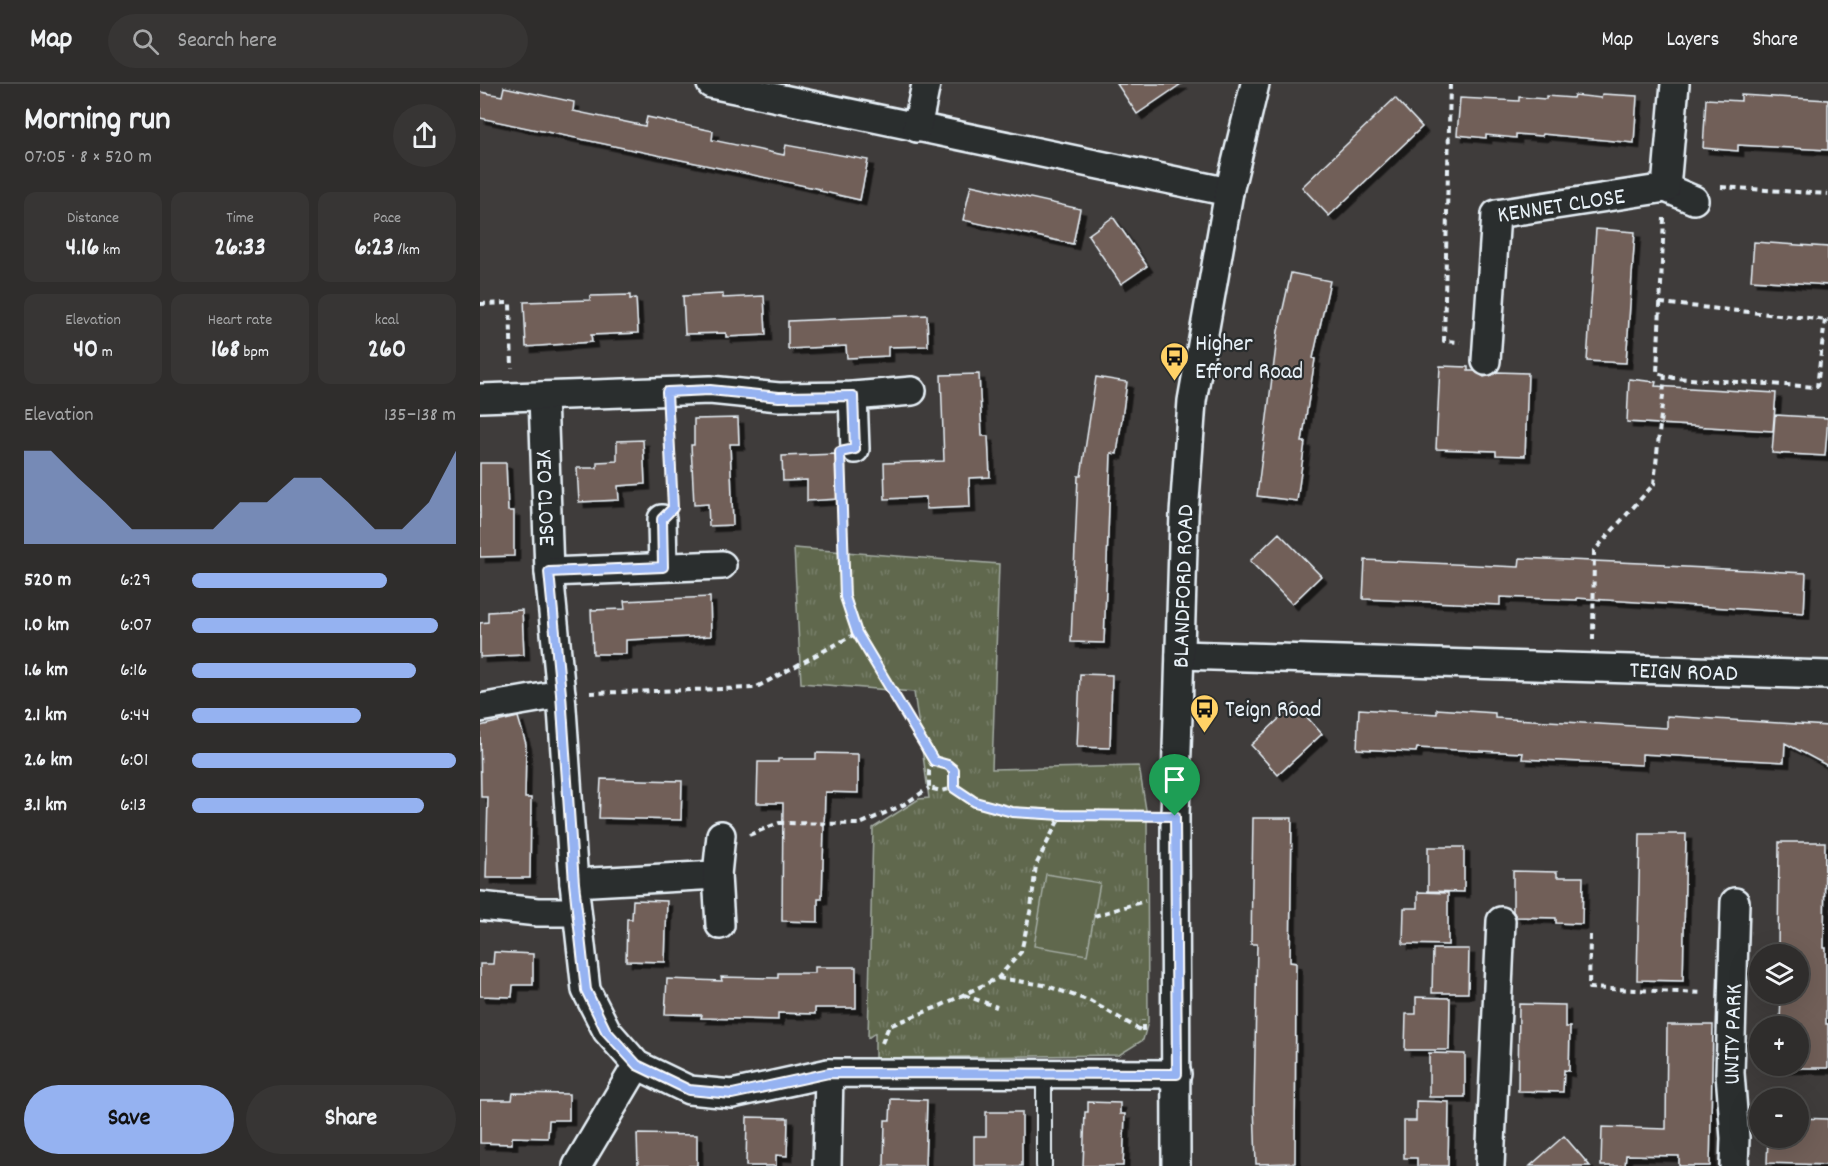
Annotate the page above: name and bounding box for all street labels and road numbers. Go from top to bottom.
street label: KENNET CLOSE [1495,180,1628,234]
street label: YEO CLOSE [525,450,562,547]
street label: BLANDFORD ROAD [1165,503,1205,668]
street label: TEIGN ROAD [1629,655,1738,692]
street label: UNITY PARK [1716,983,1753,1086]

